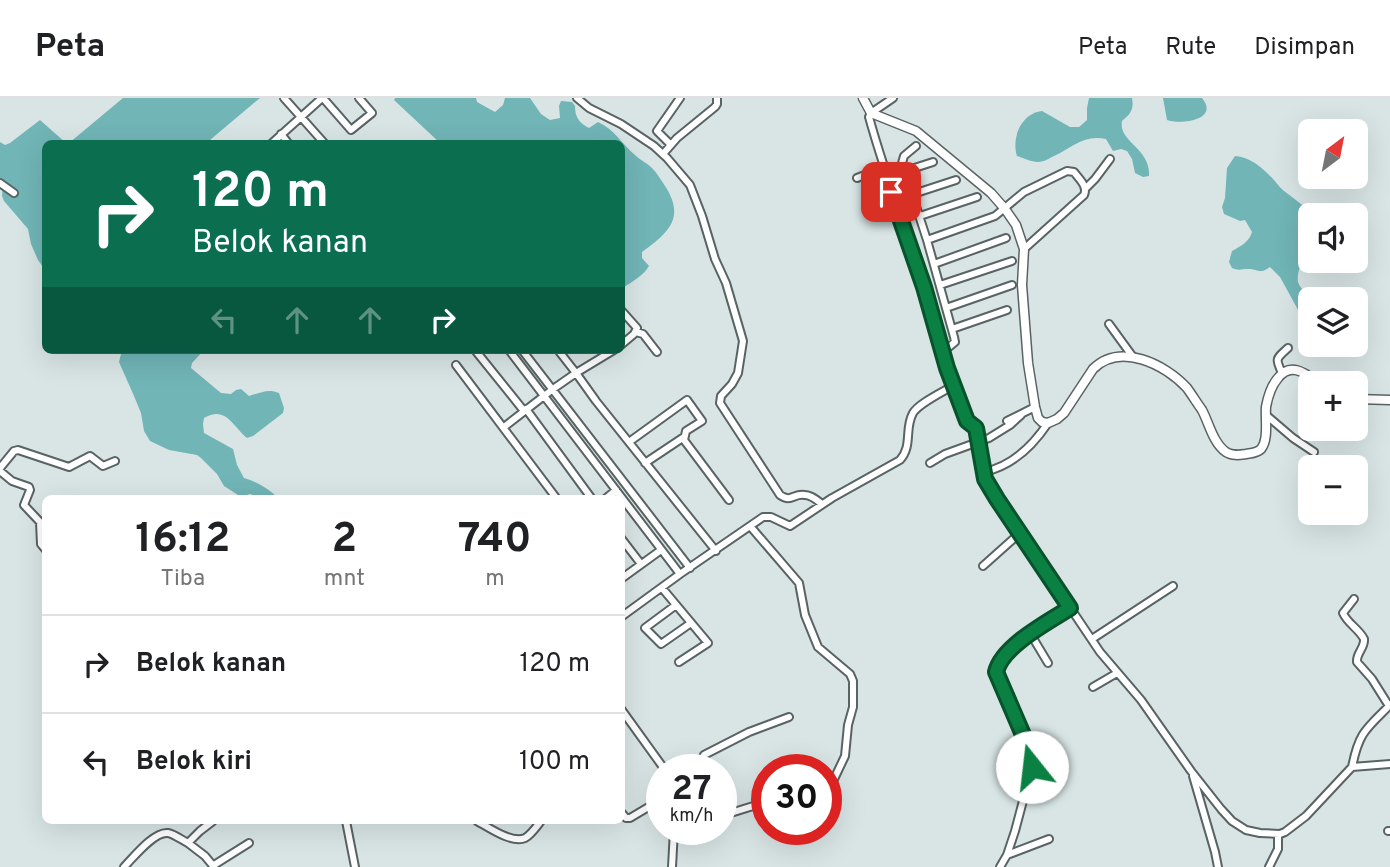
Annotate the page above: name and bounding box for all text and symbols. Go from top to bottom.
text: Peta [35,27,105,69]
text: Peta [1078,33,1127,63]
text: Rute [1165,33,1216,63]
text: Disimpan [1254,33,1355,63]
north arrow [1298,119,1368,189]
map controls [1298,119,1368,525]
pin [861,162,921,222]
text: 120 m [192,163,329,225]
icon: right [77,168,168,259]
icon: arrive [872,173,910,211]
button: sound [1298,203,1368,273]
text: Belok kanan [192,224,368,264]
button: layers [1298,287,1368,357]
icon: left [205,301,243,339]
icon: ahead [278,301,316,339]
icon: ahead [351,301,389,339]
icon: right [424,301,462,339]
button: + [1298,371,1368,441]
button: − [1298,455,1368,525]
text: 16:12 [135,514,231,567]
text: 2 [331,514,357,567]
text: 740 [458,514,532,567]
text: Tiba [161,565,205,594]
text: mnt [324,565,365,594]
text: m [485,565,505,594]
icon: right [77,645,115,683]
text: Belok kanan [136,648,286,681]
text: 120 m [520,648,590,681]
position arrow [995,730,1069,804]
icon: left [77,743,115,781]
text: Belok kiri [136,746,252,779]
text: 100 m [519,746,590,779]
speed limit sign: 30 [751,754,842,845]
text: 27 [672,768,711,812]
text: km/h [670,805,713,828]

